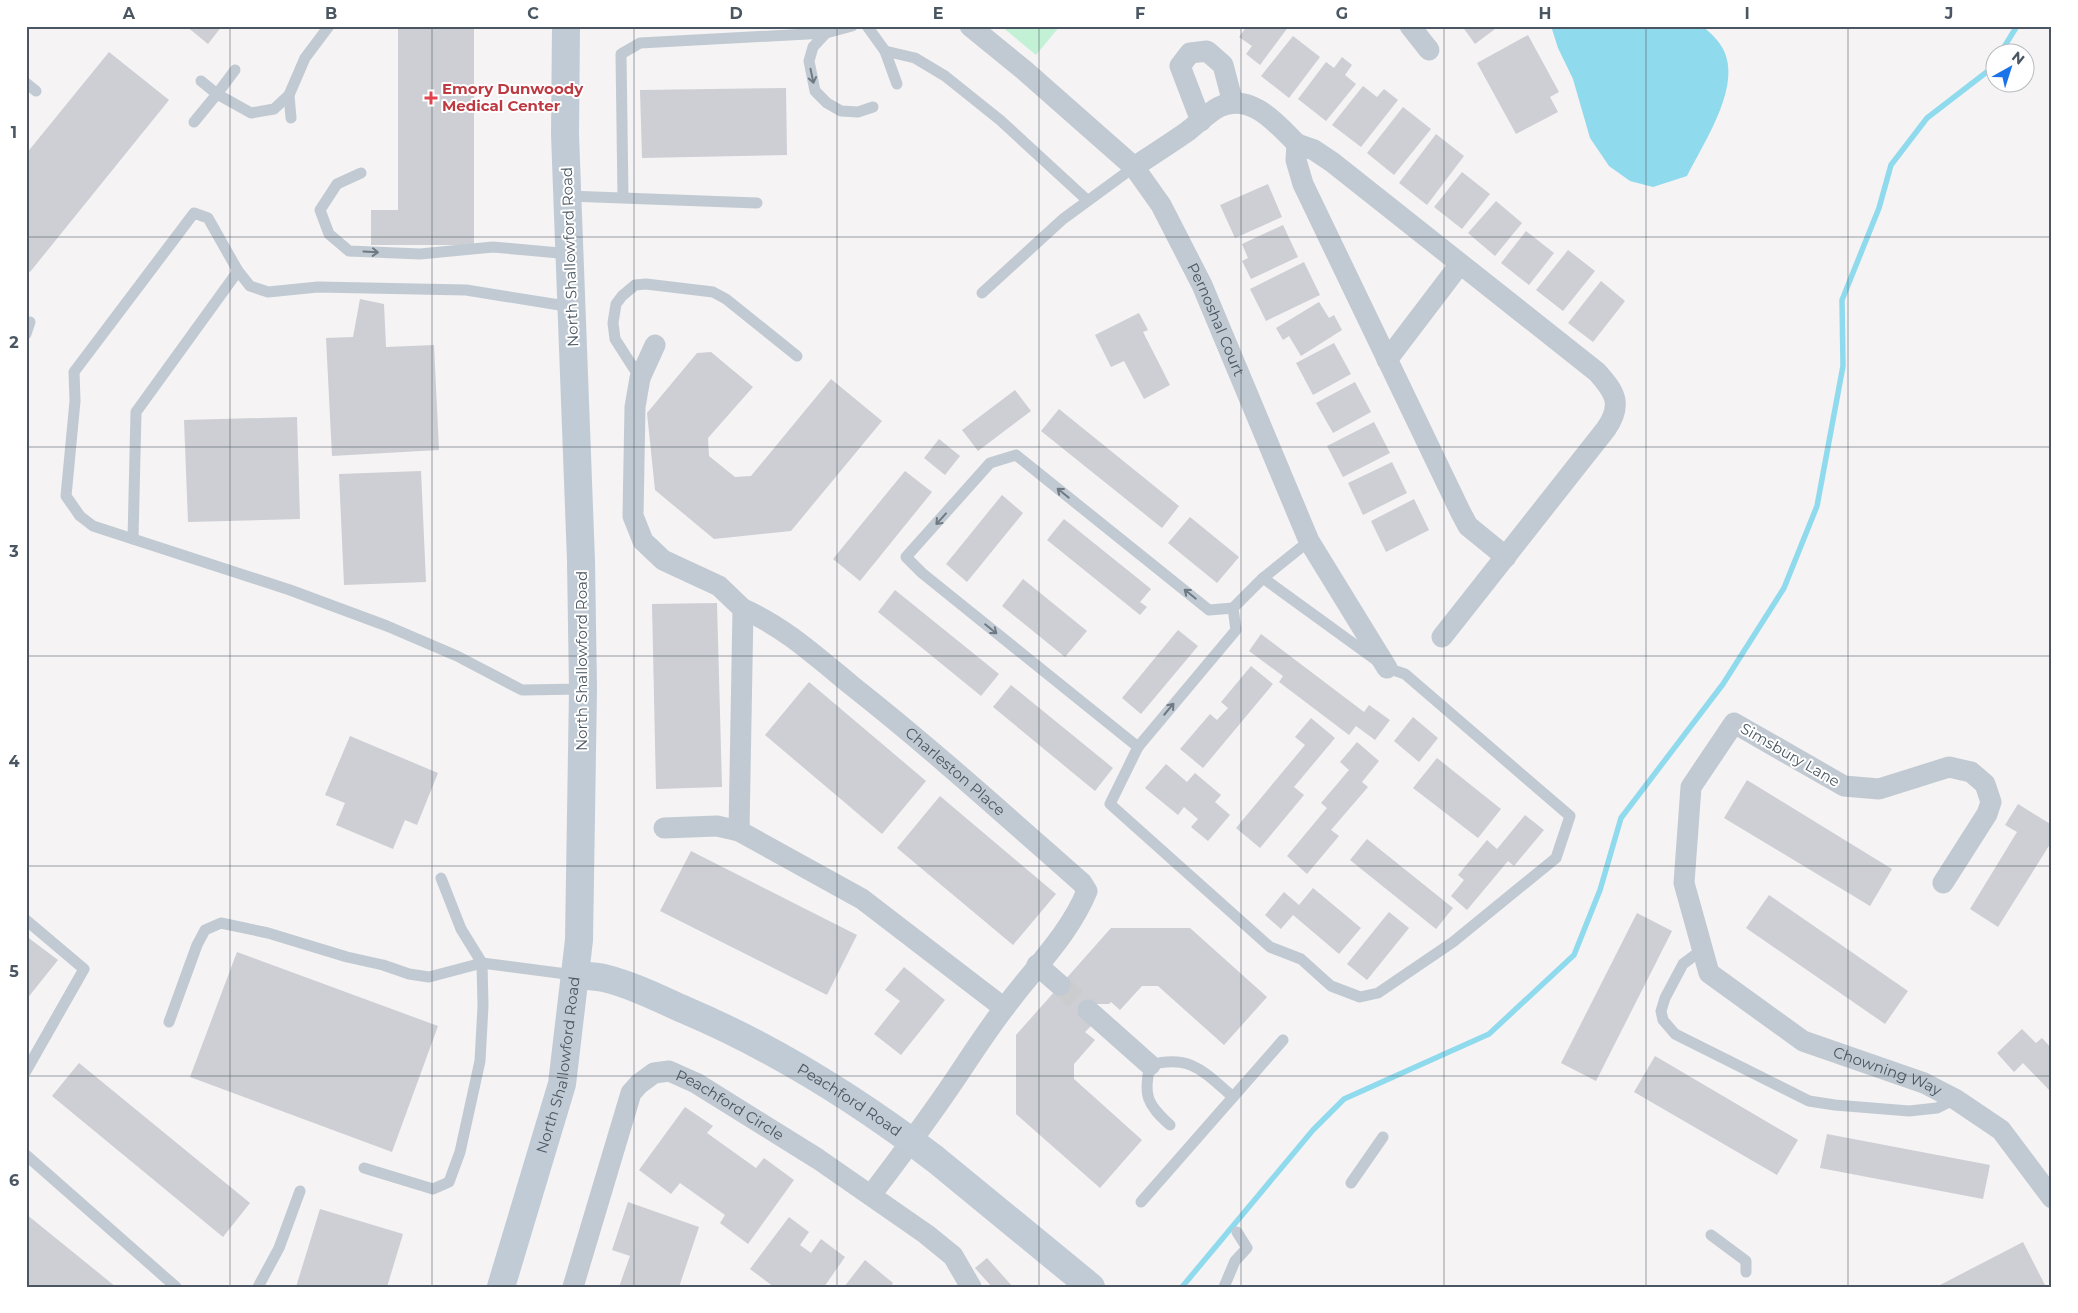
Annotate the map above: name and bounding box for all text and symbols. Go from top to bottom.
text: A [122,4,136,23]
text: B [325,4,337,23]
text: C [527,4,539,23]
text: D [729,4,743,23]
text: E [933,4,943,23]
text: F [1135,4,1145,23]
text: G [1336,4,1348,23]
text: H [1539,4,1551,23]
text: I [1744,4,1750,23]
text: J [1944,4,1953,23]
north arrow [1986,42,2036,92]
text: N [2008,47,2028,68]
one-way arrow [808,67,817,83]
place label: Emory Dunwoody Medical Center [442,79,584,115]
marker: Emory Dunwoody Medical Center [424,91,438,105]
text: 1 [11,123,17,142]
street label: North Shallowford Road [557,167,582,347]
one-way arrow [363,248,379,257]
street label: Pernoshal Court [1183,259,1249,379]
text: 2 [9,333,19,352]
one-way arrow [1057,487,1070,498]
one-way arrow [935,512,946,525]
text: 3 [8,542,19,561]
street label: North Shallowford Road [572,571,591,751]
one-way arrow [1184,589,1197,600]
one-way arrow [984,623,997,634]
one-way arrow [1163,703,1174,716]
street label: Simsbury Lane [1737,718,1843,791]
street label: Charleston Place [901,723,1009,820]
text: 4 [8,752,20,771]
text: 5 [9,962,19,981]
street label: North Shallowford Road [532,975,584,1156]
street label: Chowning Way [1831,1042,1946,1100]
street label: Peachford Road [794,1059,905,1140]
street label: Peachford Circle [673,1065,788,1144]
text: 6 [9,1171,19,1190]

